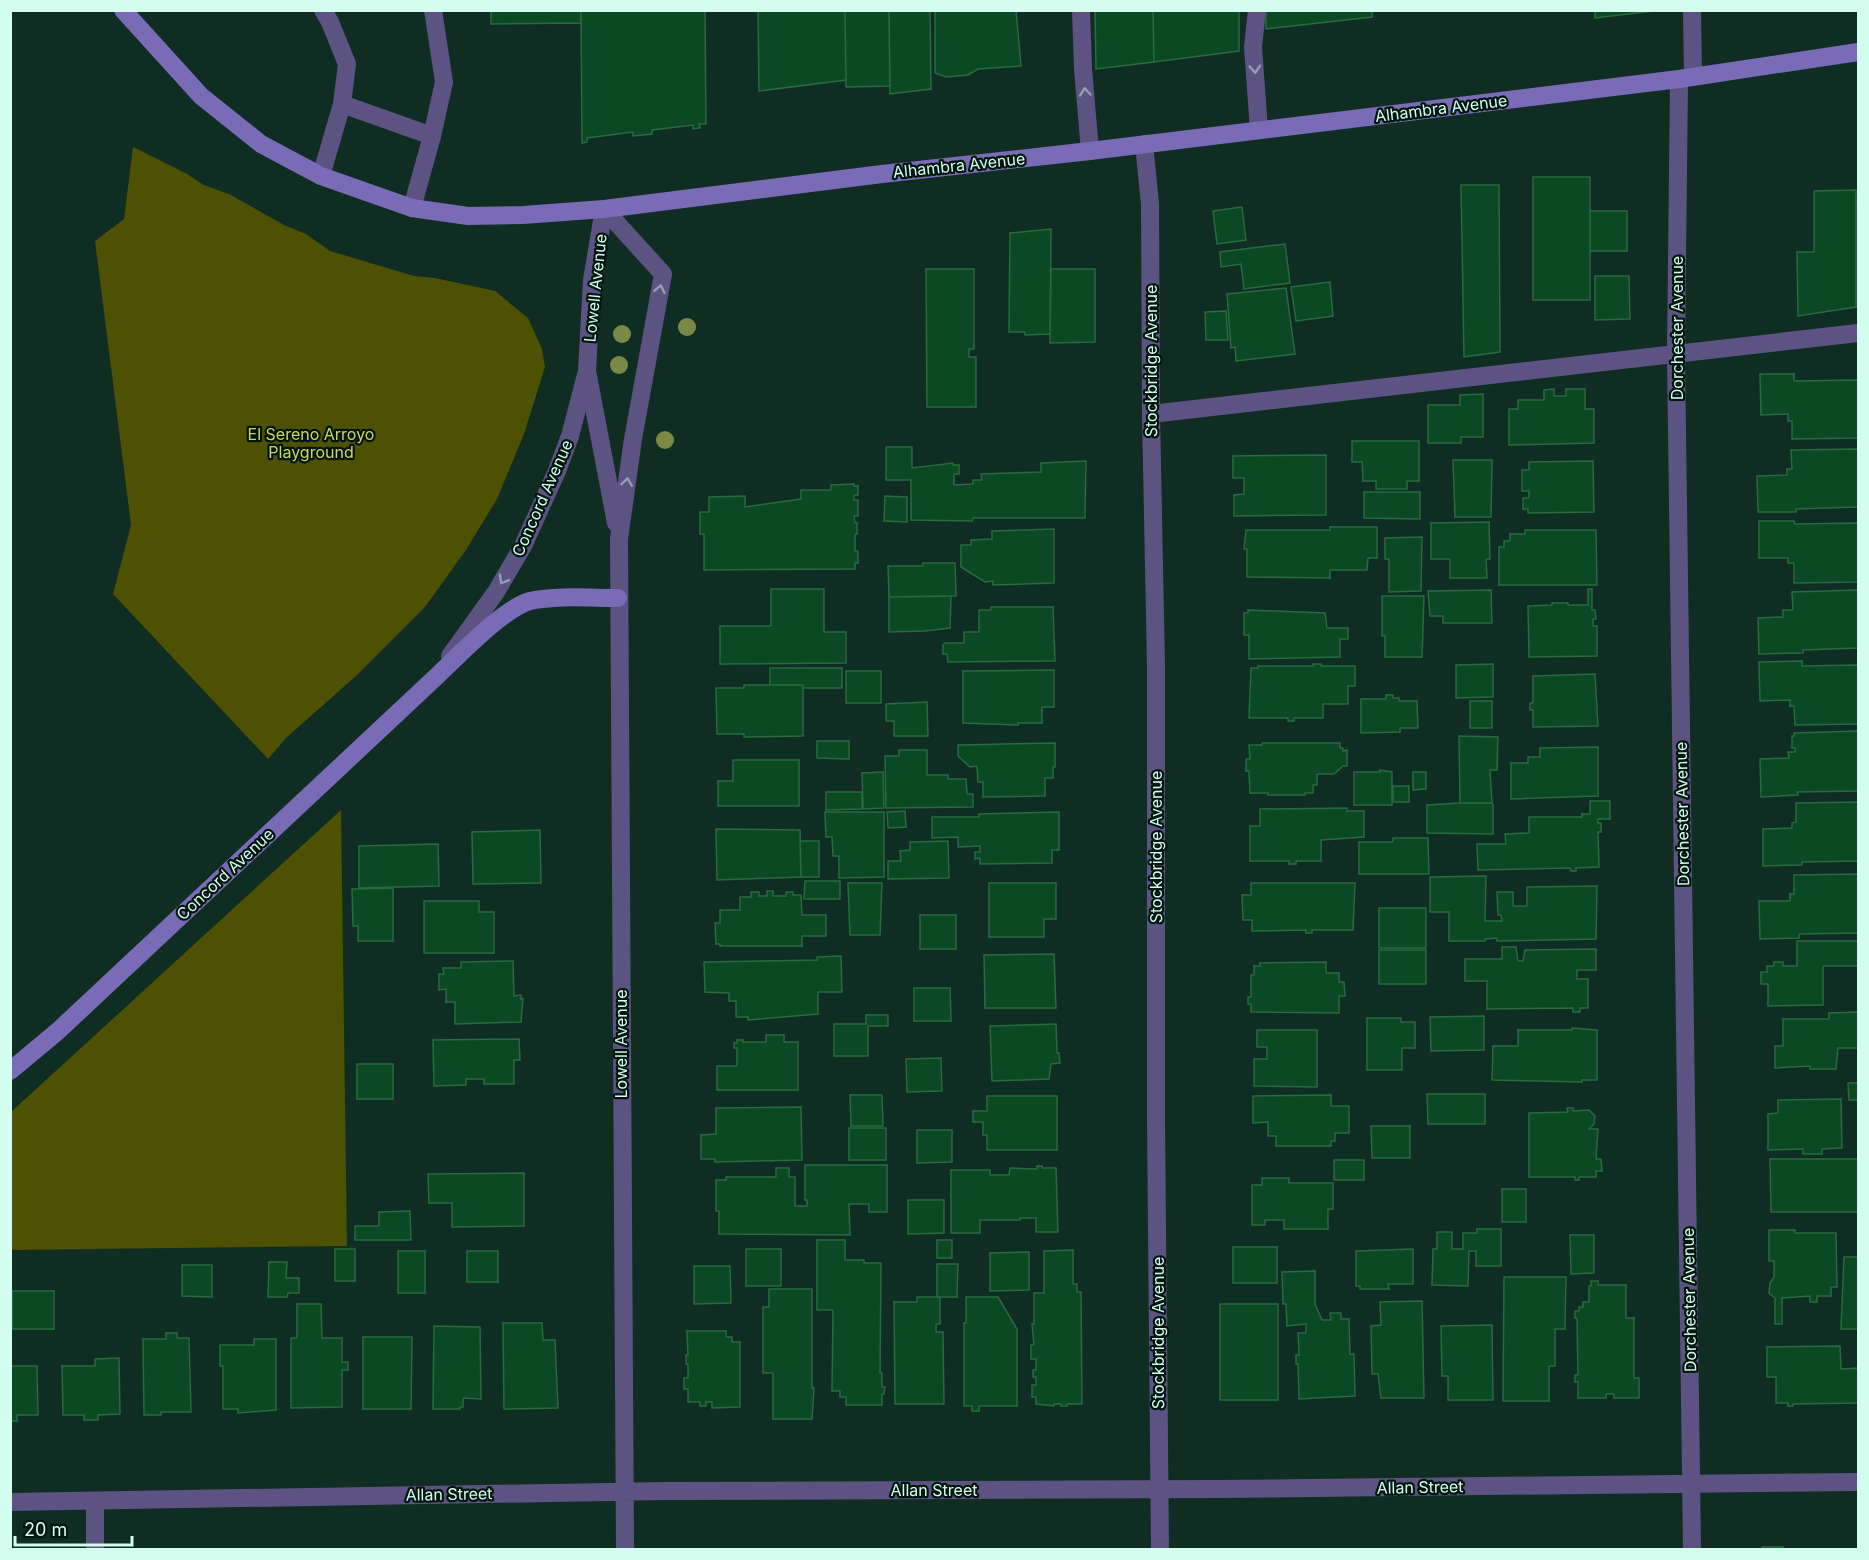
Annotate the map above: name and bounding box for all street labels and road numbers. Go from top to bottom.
street label: Alhambra Avenue [1374,90,1508,126]
street label: Alhambra Avenue [892,148,1026,182]
street label: Lowell Avenue [579,233,611,343]
street label: Dorchester Avenue [1667,256,1687,400]
street label: Stockbridge Avenue [1141,285,1161,437]
street label: Concord Avenue [507,437,577,559]
street label: Dorchester Avenue [1671,742,1693,886]
street label: Stockbridge Avenue [1146,771,1166,923]
street label: Concord Avenue [172,824,278,924]
street label: Lowell Avenue [611,990,631,1098]
street label: Dorchester Avenue [1678,1228,1700,1372]
street label: Stockbridge Avenue [1148,1257,1168,1409]
street label: Allan Street [1376,1476,1464,1498]
street label: Allan Street [891,1480,977,1500]
street label: Allan Street [405,1483,493,1505]

